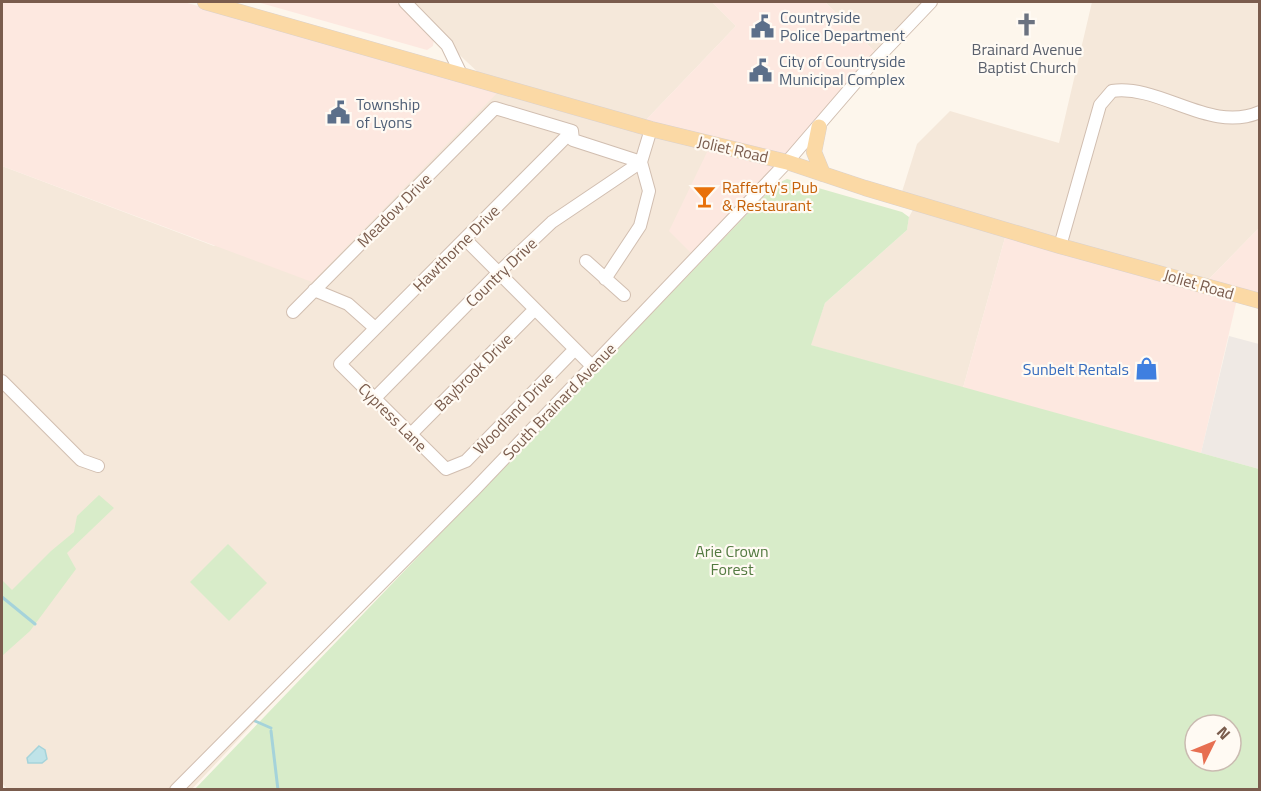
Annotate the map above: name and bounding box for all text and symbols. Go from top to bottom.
place label: Countryside Police Department [780,5,906,47]
church icon: Brainard Avenue Baptist Church [1014,11,1040,37]
public building icon: Countryside Police Department [749,13,775,39]
place label: Brainard Avenue Baptist Church [972,37,1082,79]
place label: City of Countryside Municipal Complex [779,49,906,91]
public building icon: City of Countryside Municipal Complex [748,57,774,83]
place label: Township of Lyons [356,92,420,134]
public building icon: Township of Lyons [325,100,351,126]
street label: Joliet Road [695,129,771,169]
street label: Meadow Drive [351,167,437,253]
place label: Rafferty's Pub & Restaurant [722,175,818,217]
bar icon: Rafferty's Pub & Restaurant [691,183,717,209]
street label: Hawthorne Drive [407,199,505,297]
street label: Country Drive [460,232,542,312]
street label: Joliet Road [1161,263,1237,305]
street label: Baybrook Drive [428,327,518,417]
street label: South Brainard Avenue [497,337,621,465]
shop icon: Sunbelt Rentals [1134,356,1160,382]
place label: Sunbelt Rentals [1023,357,1129,381]
street label: Woodland Drive [467,366,559,460]
street label: Cypress Lane [353,377,433,457]
park label: Arie Crown Forest [695,539,769,581]
north arrow [1183,713,1243,773]
text: N [1211,721,1237,745]

